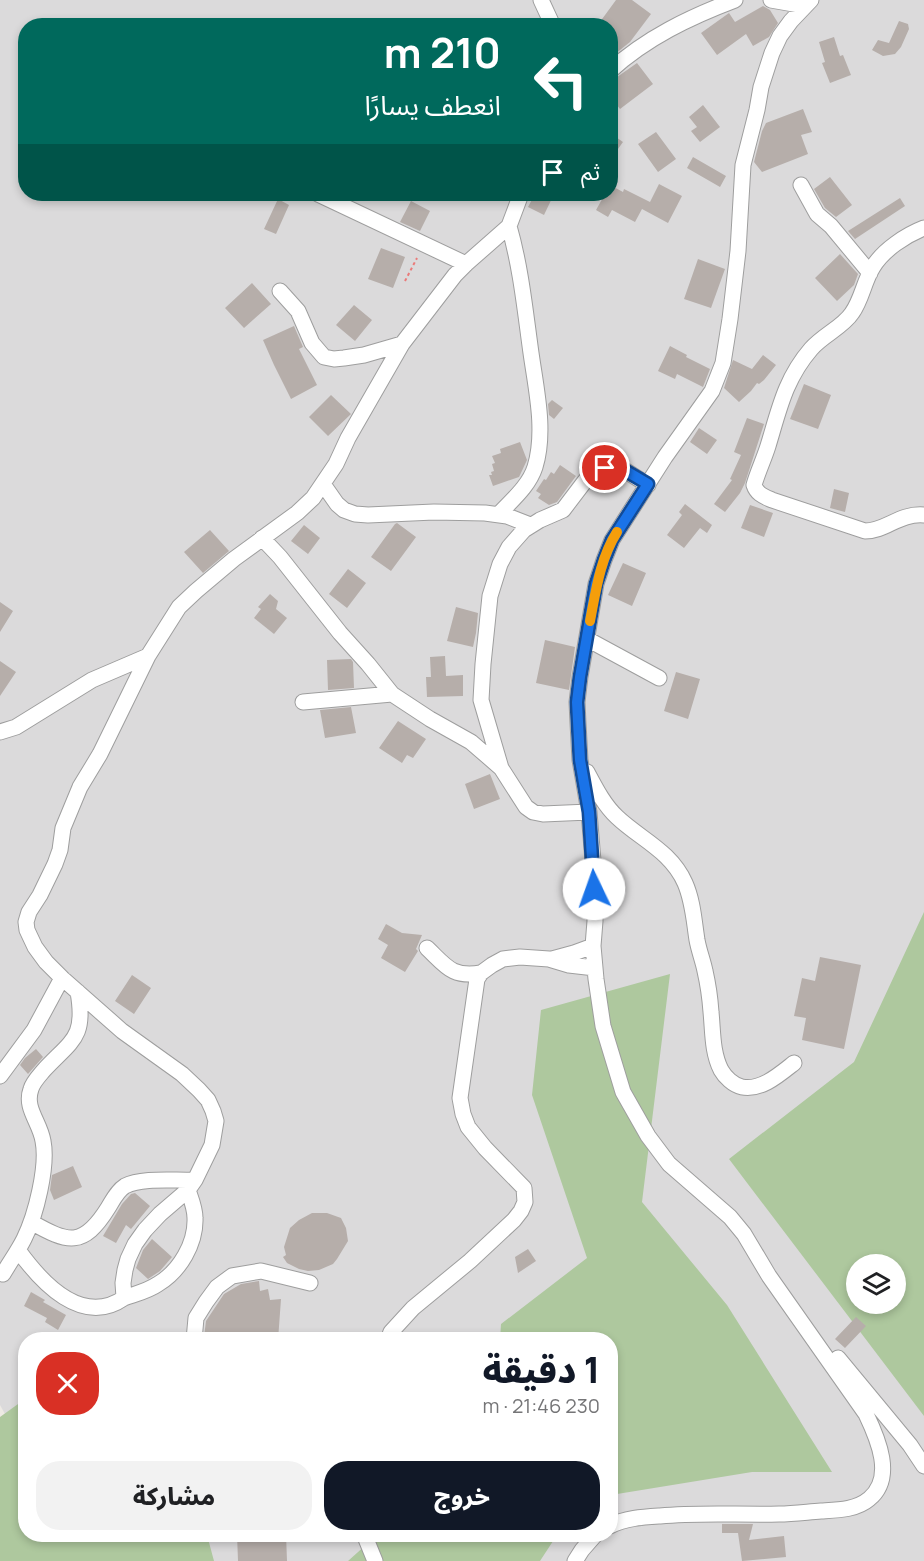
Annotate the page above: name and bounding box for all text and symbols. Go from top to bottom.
text: 210 m [384,23,501,81]
icon: left [522,42,600,120]
text: انعطف يسارًا [364,86,501,123]
icon: arrive [536,156,569,189]
text: ثم [581,157,600,187]
pin [579,442,630,493]
icon: arrive [588,451,621,484]
position arrow [562,857,626,921]
map controls [846,1254,906,1314]
button: layers [846,1254,906,1314]
text: 1 دقيقة [482,1345,600,1394]
button: close [36,1352,99,1415]
text: 230 m · 21:46 [482,1392,600,1419]
button: مشاركة [36,1461,312,1530]
button: خروج [324,1461,600,1530]

